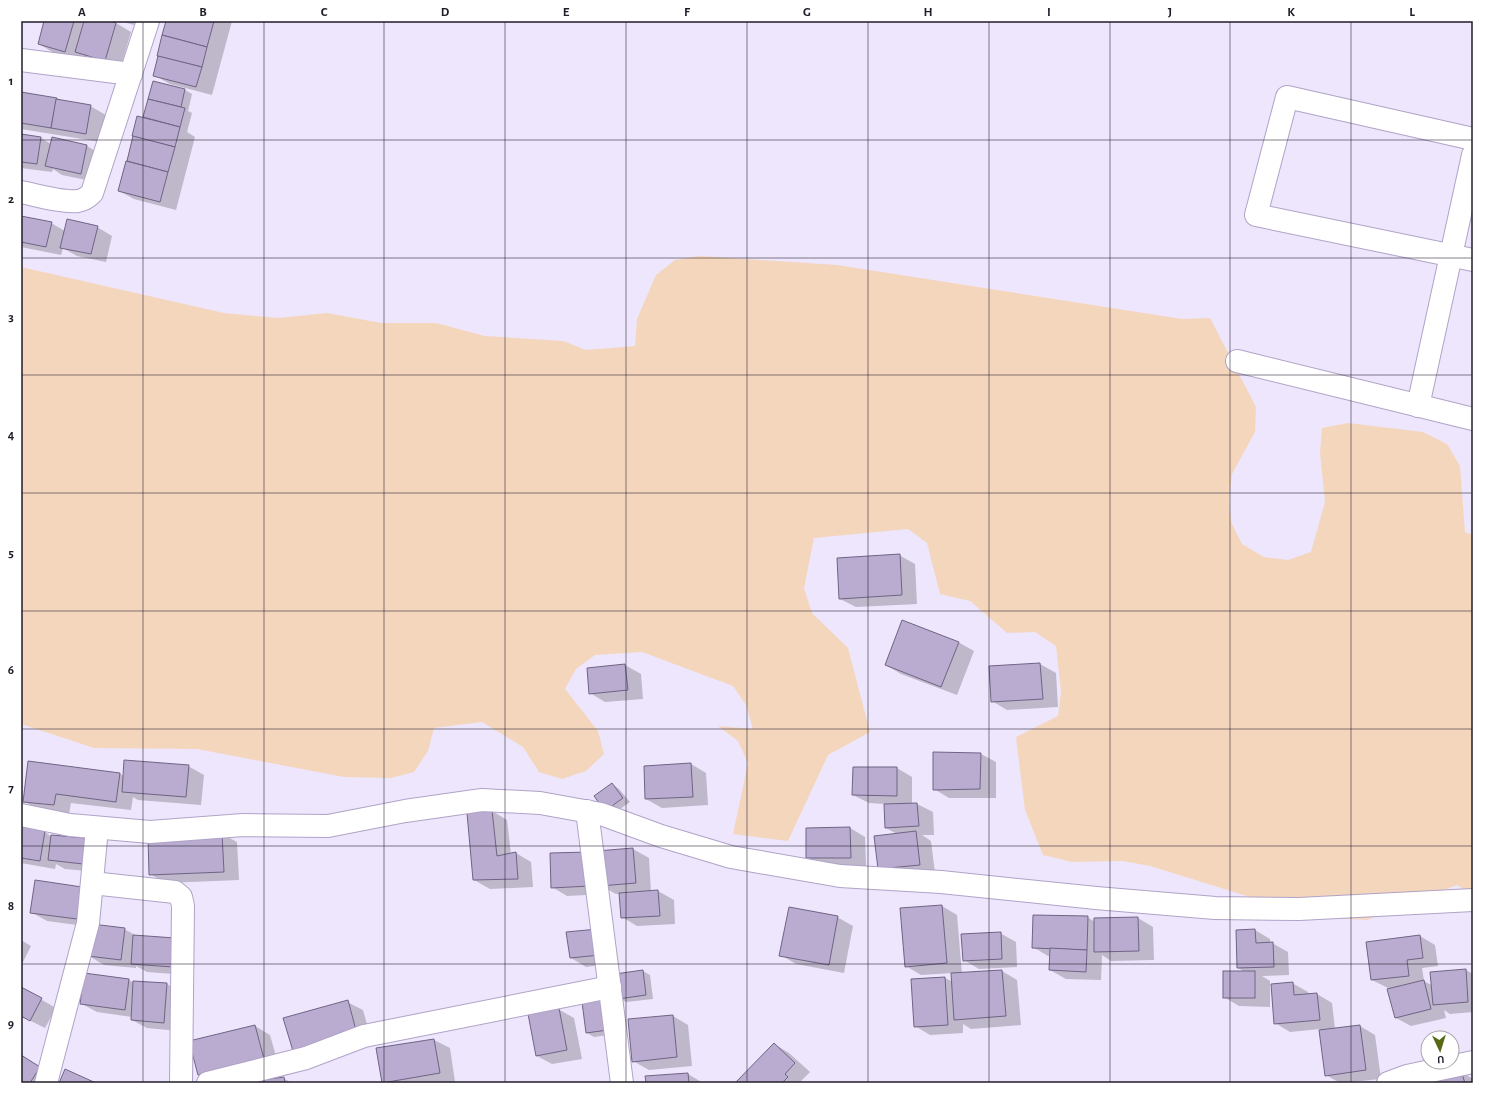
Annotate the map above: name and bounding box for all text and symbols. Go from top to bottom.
text: A [78,6,86,19]
text: B [199,6,207,19]
text: C [321,6,328,19]
text: D [441,6,450,19]
text: E [563,6,570,19]
text: F [684,6,691,19]
text: G [803,6,811,19]
text: H [923,6,933,19]
text: I [1047,6,1051,19]
text: J [1168,6,1172,19]
text: K [1287,6,1295,19]
text: L [1409,6,1415,19]
text: 1 [9,75,13,88]
text: 2 [8,193,14,206]
text: 3 [8,311,14,324]
text: 4 [8,429,15,442]
text: 5 [8,547,14,560]
text: 6 [8,664,14,677]
text: 7 [8,782,14,795]
text: 8 [8,900,14,913]
text: 9 [8,1018,14,1031]
north arrow [1420,1030,1460,1070]
text: U [1437,1054,1445,1065]

